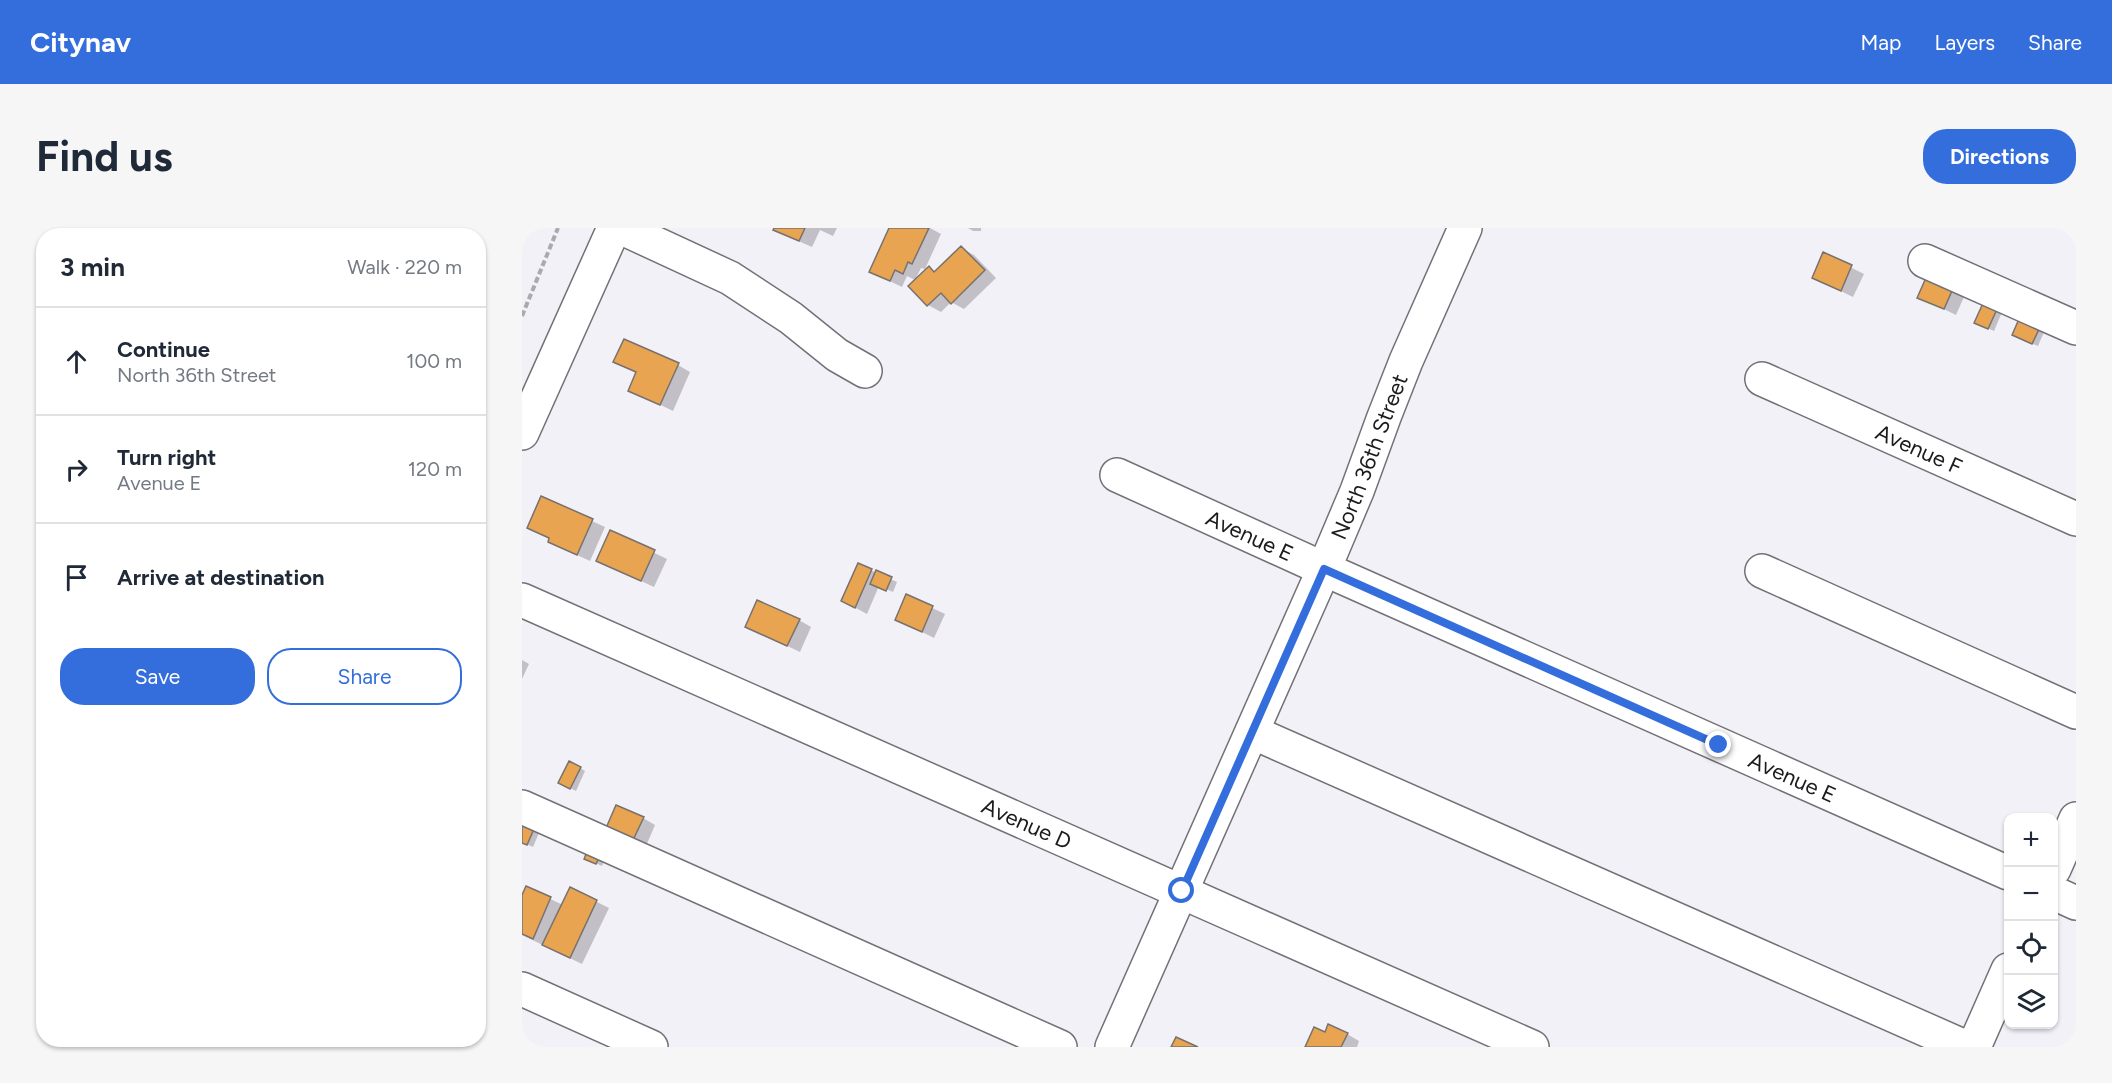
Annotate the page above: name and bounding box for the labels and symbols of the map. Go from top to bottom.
street label: North 36th Street [1325,370,1413,543]
street label: Avenue F [1872,418,1967,480]
street label: Avenue E [1202,504,1298,567]
route end [1705,731,1731,757]
street label: Avenue E [1745,746,1840,808]
street label: Avenue D [978,792,1076,855]
route start [1168,877,1194,903]

